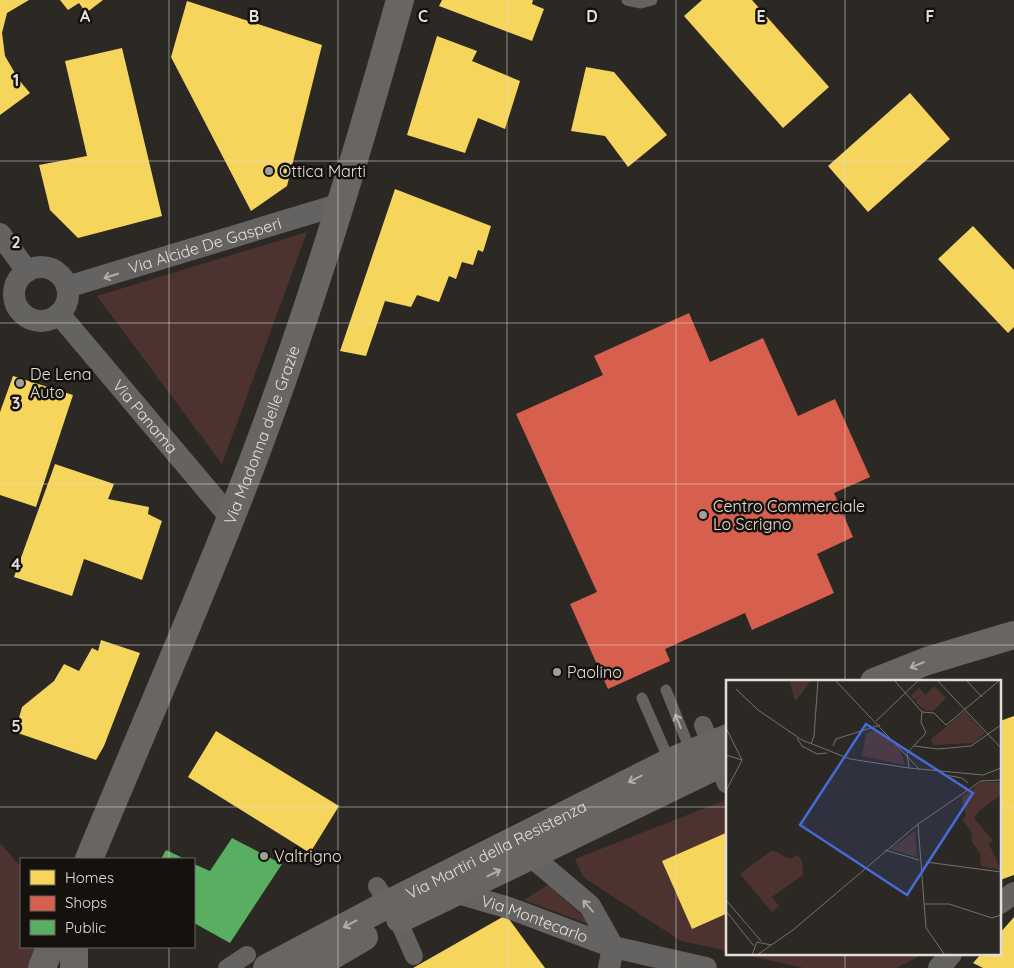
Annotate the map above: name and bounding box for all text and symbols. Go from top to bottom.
text: A [80,6,91,26]
text: B [249,6,259,26]
text: C [418,6,428,26]
text: D [586,6,598,26]
text: E [756,6,766,26]
text: F [926,6,935,26]
text: 1 [13,70,19,90]
place label: Ottica Marti [279,161,366,181]
marker: Ottica Marti [263,165,275,177]
street label: Via Alcide De Gasperi [126,213,284,278]
text: 2 [11,232,21,252]
one-way arrow [103,271,119,281]
street label: Via Madonna delle Grazie [219,343,304,527]
place label: De Lena Auto [30,364,92,402]
street label: Via Panama [109,375,182,458]
marker: De Lena Auto [14,377,26,389]
text: 3 [12,393,20,413]
place label: Centro Commerciale Lo Scrigno [713,496,865,534]
marker: Centro Commerciale Lo Scrigno [697,509,709,521]
text: 4 [11,554,21,574]
one-way arrow [910,660,925,670]
place label: Paolino [567,662,622,682]
marker: Paolino [551,666,563,678]
inset map [726,680,1002,956]
one-way arrow [673,714,682,729]
text: 5 [11,716,21,736]
one-way arrow [628,774,643,784]
street label: Via Martiri della Resistenza [403,796,590,903]
place label: Valtrigno [274,846,342,866]
marker: Valtrigno [258,850,270,862]
legend [20,858,195,948]
text: Homes [65,868,114,887]
one-way arrow [486,868,501,877]
street label: Via Montecarlo [479,890,591,947]
text: Shops [65,893,107,912]
one-way arrow [582,899,594,912]
text: Public [65,918,106,937]
one-way arrow [343,919,358,929]

